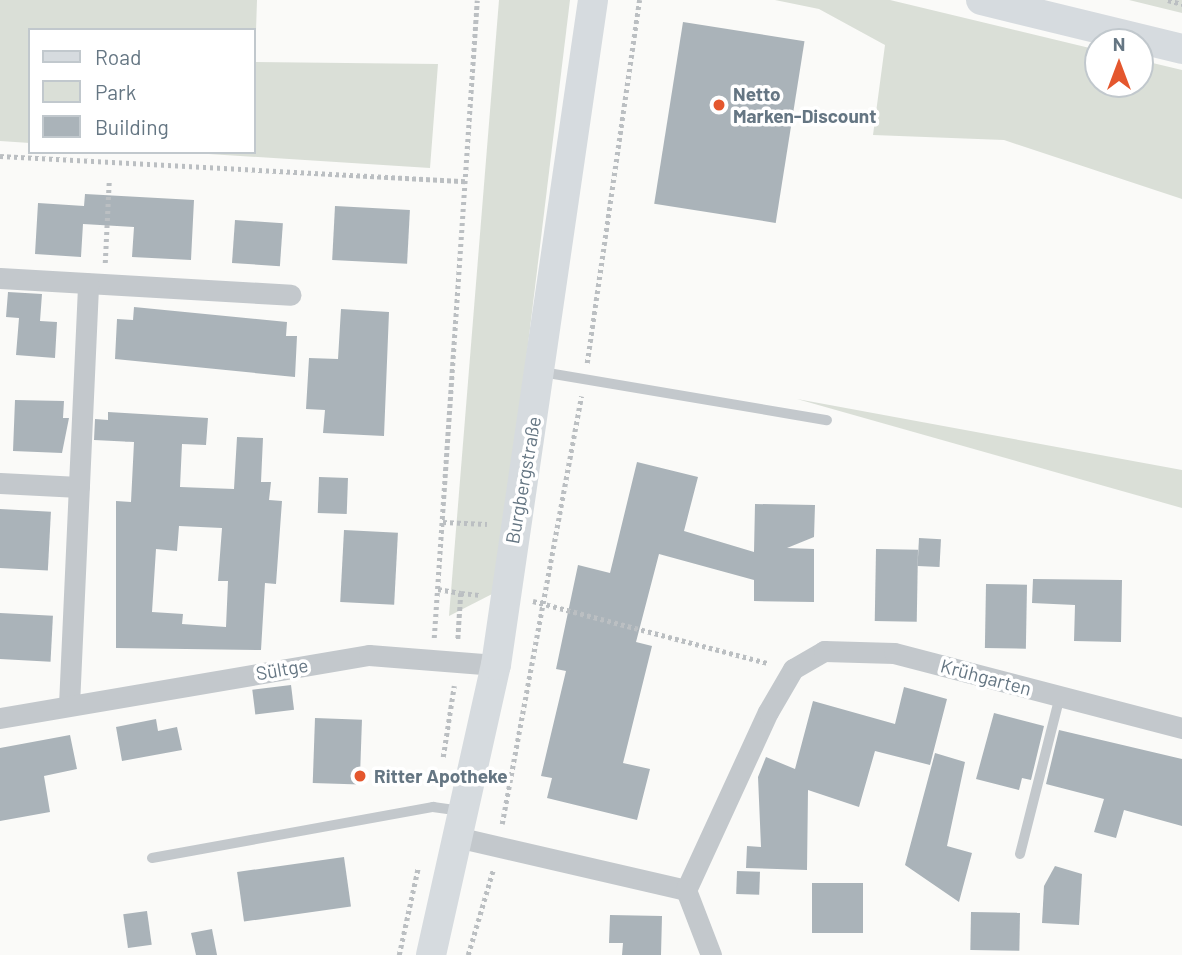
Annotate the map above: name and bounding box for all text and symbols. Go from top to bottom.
legend [28,28,256,154]
north arrow [1084,28,1154,98]
text: N [1113,32,1125,55]
text: Road [95,44,141,69]
text: Park [95,79,136,104]
place label: Netto Marken-Discount [733,83,876,127]
marker: Netto Marken-Discount [711,97,727,113]
text: Building [95,114,169,139]
street label: Burgbergstraße [501,414,545,546]
street label: Sültge [254,653,310,685]
street label: Krühgarten [938,654,1034,700]
place label: Ritter Apotheke [374,765,508,787]
marker: Ritter Apotheke [352,768,368,784]

